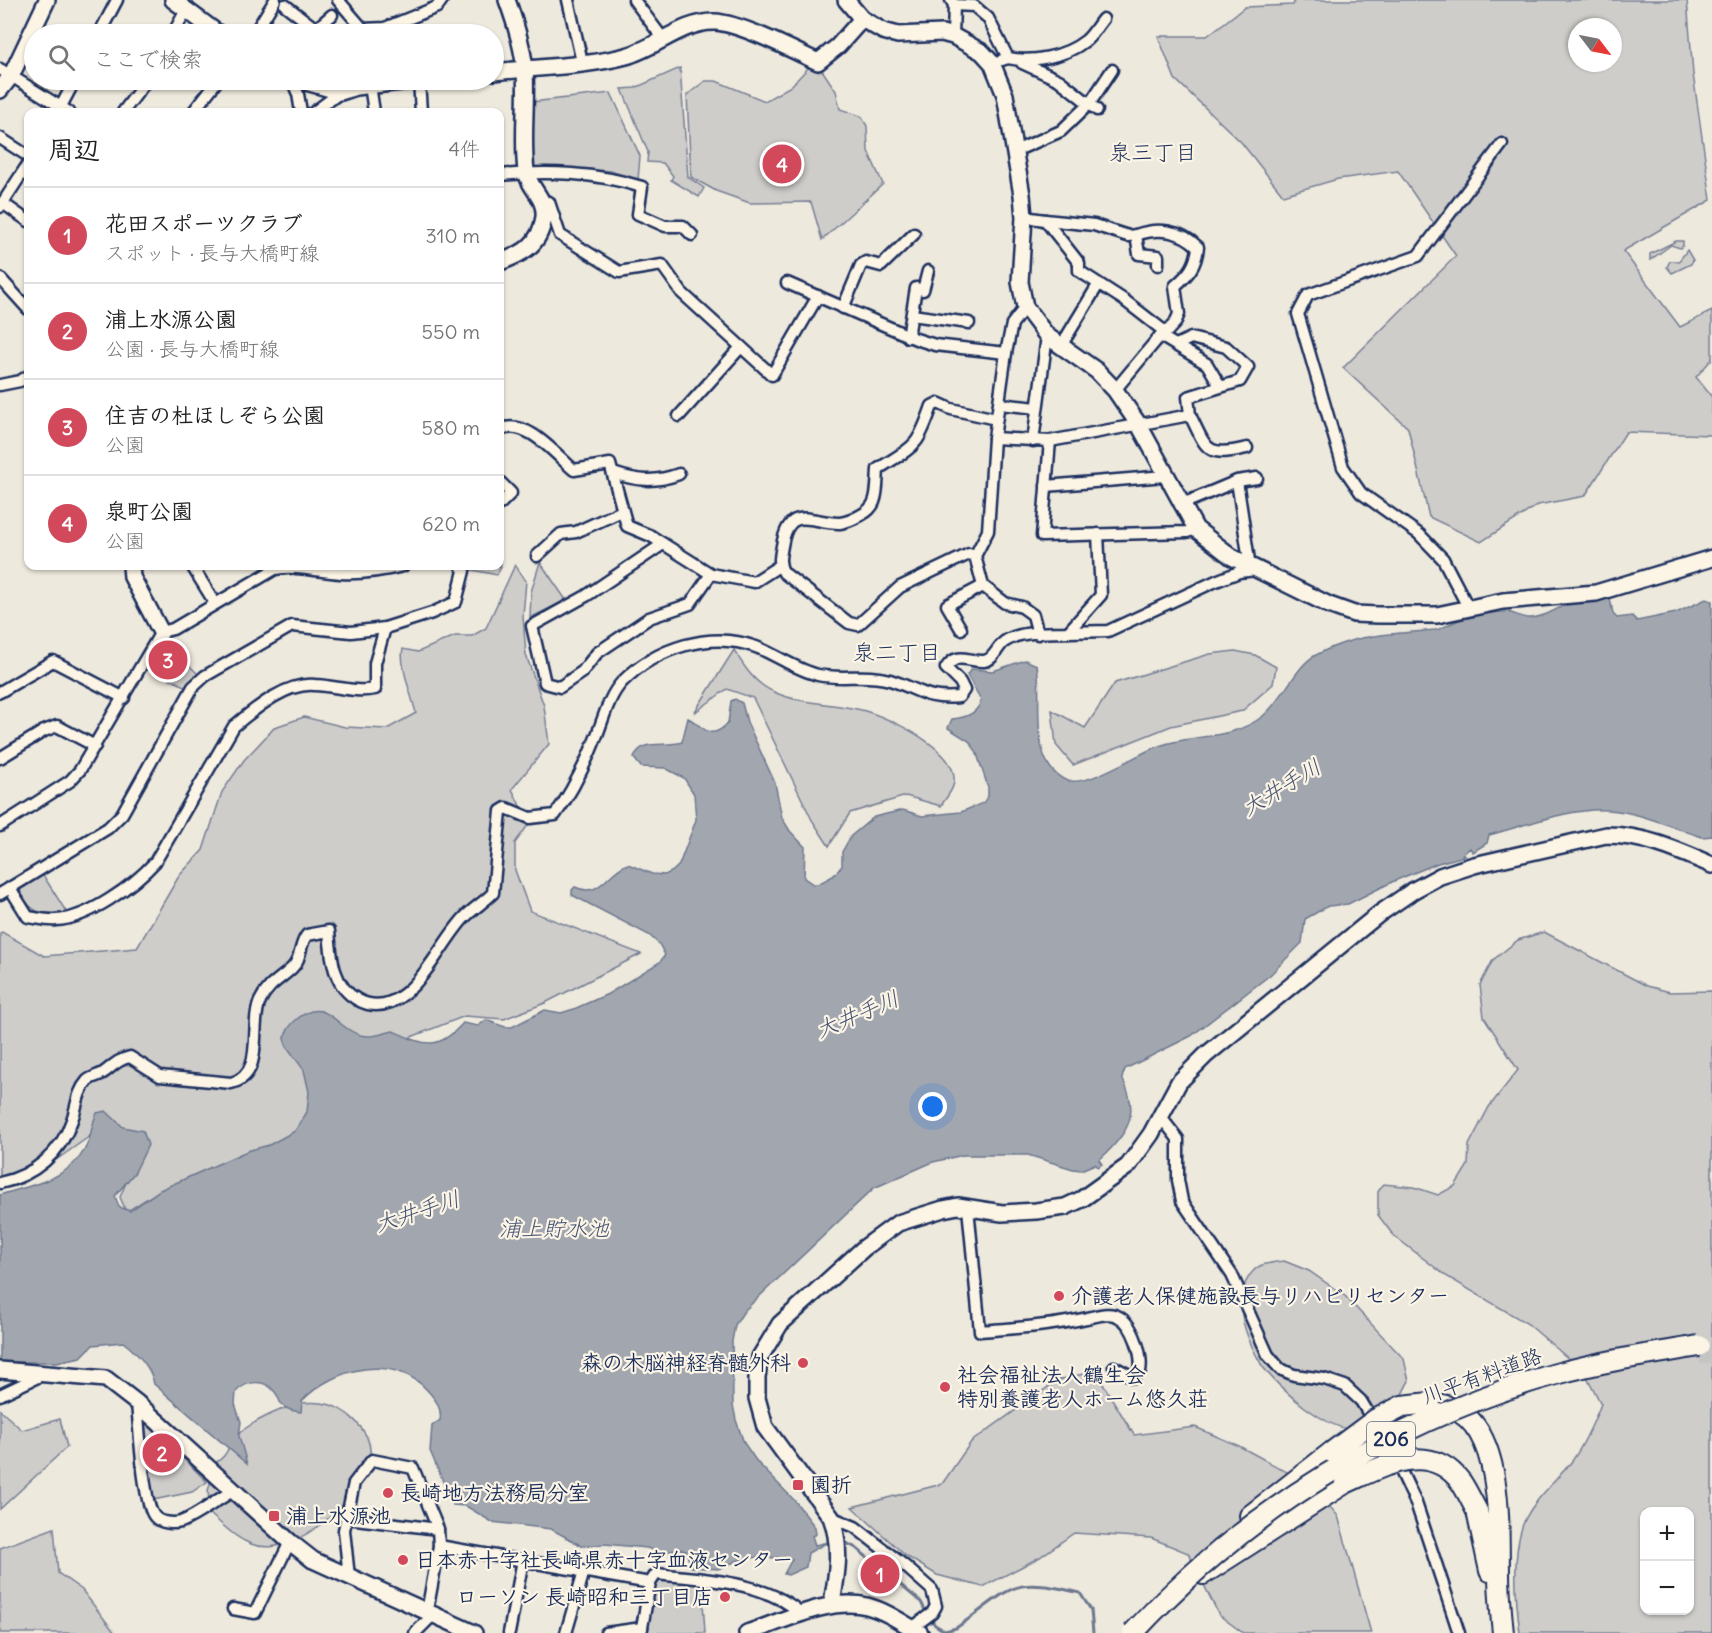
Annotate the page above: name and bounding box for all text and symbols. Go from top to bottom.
north arrow [1568,18,1622,72]
search box [24,24,504,90]
icon: search [45,41,78,74]
text: ここで検索 [93,45,203,73]
text: 周辺 [48,133,100,166]
text: 4件 [448,136,480,161]
district label: 泉三丁目 [1109,138,1197,166]
pin: 4 [762,142,802,186]
text: 花田スポーツクラブ [105,209,303,237]
text: 1 [64,223,71,248]
text: 310 m [425,223,480,248]
text: スポット · 長与大橋町線 [105,240,319,265]
text: 浦上水源公園 [105,305,237,333]
text: 2 [62,319,73,344]
text: 550 m [422,319,480,344]
text: 公園 · 長与大橋町線 [105,336,279,361]
text: 住吉の杜ほしぞら公園 [105,401,325,429]
text: 3 [62,415,73,440]
text: 580 m [422,415,480,440]
text: 公園 [105,432,145,457]
text: 泉町公園 [105,497,193,525]
text: 4 [62,511,73,536]
text: 620 m [422,511,480,536]
text: 公園 [105,528,145,553]
pin: 3 [148,638,188,682]
district label: 泉二丁目 [853,638,941,666]
water label: 大井手川 [1236,752,1326,822]
water label: 大井手川 [811,984,903,1044]
your location [918,1092,947,1121]
water label: 大井手川 [371,1184,463,1238]
water label: 浦上貯水池 [499,1214,610,1242]
place label: 介護老人保健施設長与リハビリセンター [1071,1282,1449,1309]
marker: 介護老人保健施設長与リハビリセンター [1052,1289,1066,1303]
street label: 川平有料道路 [1418,1341,1546,1410]
place label: 森の木脳神経脊髄外科 [581,1349,791,1376]
marker: 森の木脳神経脊髄外科 [796,1356,810,1370]
place label: 社会福祉法人鶴生会 特別養護老人ホーム悠久荘 [957,1361,1208,1412]
marker: 社会福祉法人鶴生会 特別養護老人ホーム悠久荘 [938,1380,952,1394]
road number: 206 [1367,1422,1415,1456]
pin: 2 [142,1430,182,1476]
place label: 園折 [810,1471,852,1498]
marker: 園折 [791,1478,805,1492]
place label: 長崎地方法務局分室 [400,1479,589,1506]
marker: 長崎地方法務局分室 [381,1486,395,1500]
place label: 浦上水源池 [286,1502,391,1529]
map controls [1640,1507,1694,1615]
button: + [1640,1507,1694,1561]
marker: 浦上水源池 [267,1509,281,1523]
place label: 日本赤十字社長崎県赤十字血液センター [415,1546,793,1573]
pin: 1 [860,1552,900,1596]
marker: 日本赤十字社長崎県赤十字血液センター [396,1553,410,1567]
button: − [1640,1561,1694,1615]
place label: ローソン 長崎昭和三丁目店 [456,1583,713,1610]
marker: ローソン 長崎昭和三丁目店 [718,1590,732,1604]

